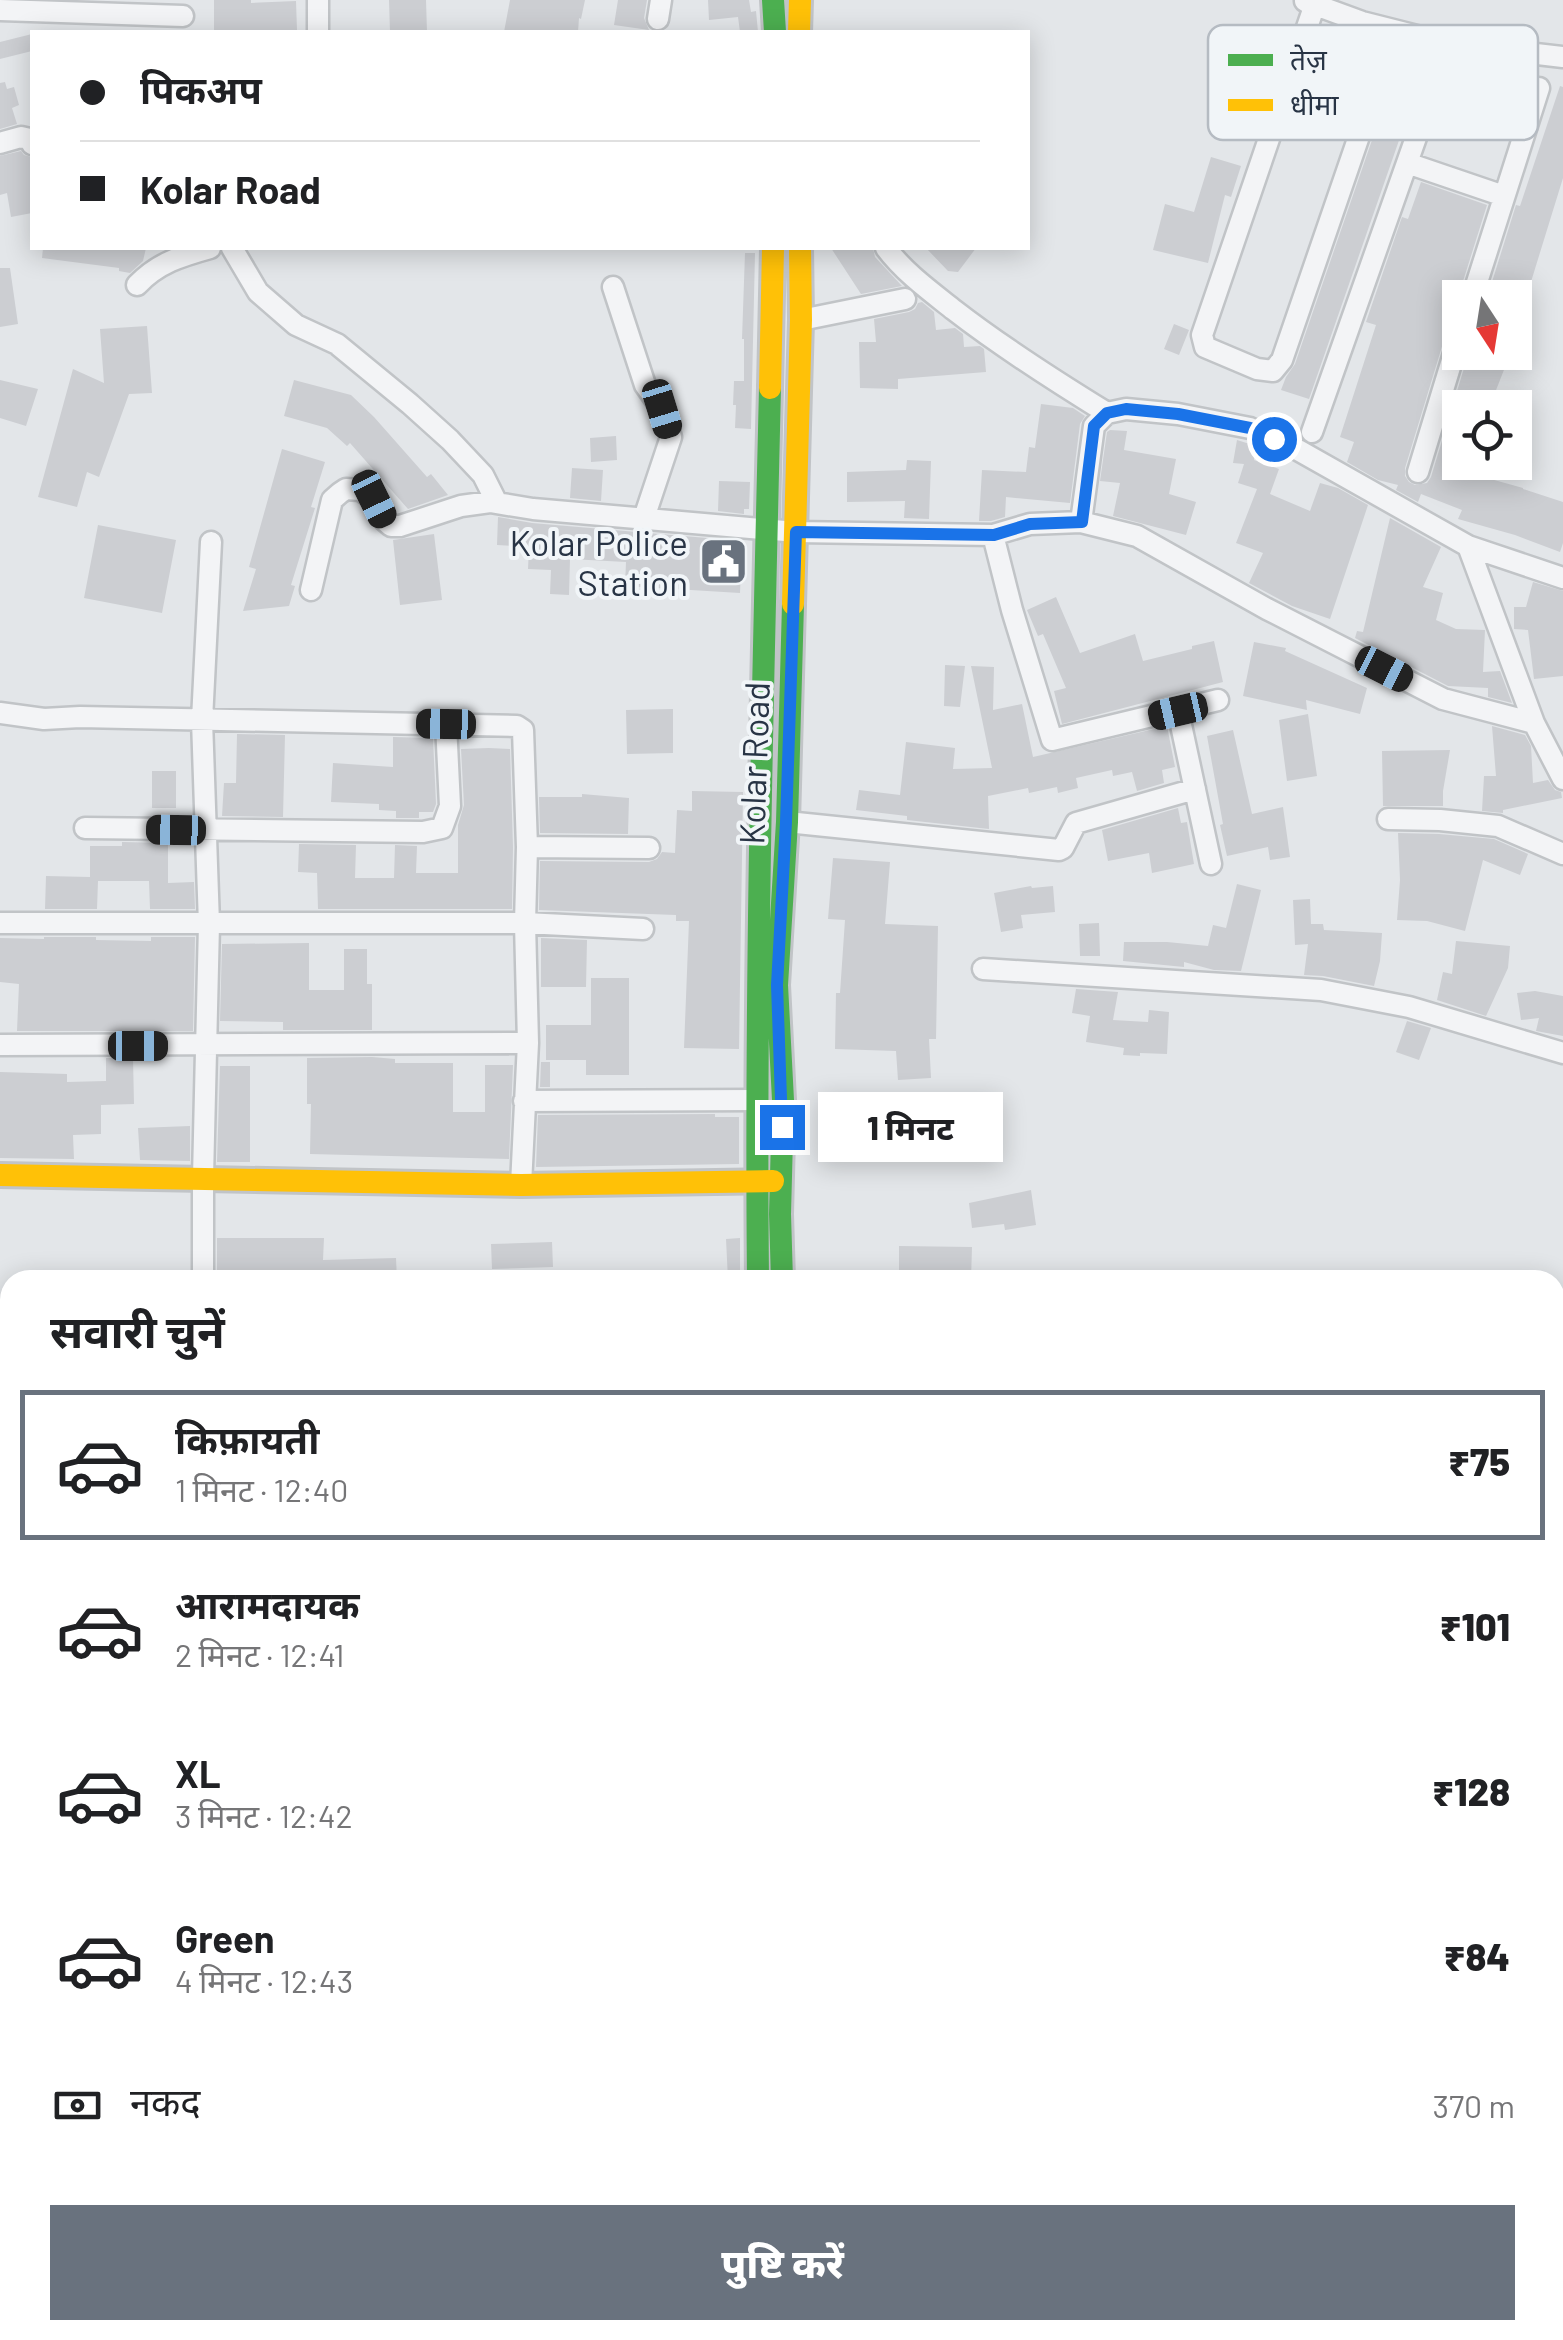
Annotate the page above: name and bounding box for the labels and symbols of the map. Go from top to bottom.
legend [1208,25,1538,140]
text: तेज़ [1290,42,1328,76]
text: धीमा [1290,87,1339,121]
north arrow [1442,280,1532,370]
car [639,376,685,442]
route start [1252,417,1297,462]
car [347,465,401,533]
place label: Kolar Police Station [509,521,688,603]
public building icon: Kolar Police Station [697,536,749,588]
car [1350,642,1418,696]
street label: Kolar Road [729,681,777,845]
car [1145,690,1211,732]
car [416,708,476,740]
car [146,814,206,846]
car [108,1031,168,1061]
callout: 1 मिनट [817,1092,1002,1162]
route end [760,1105,805,1150]

